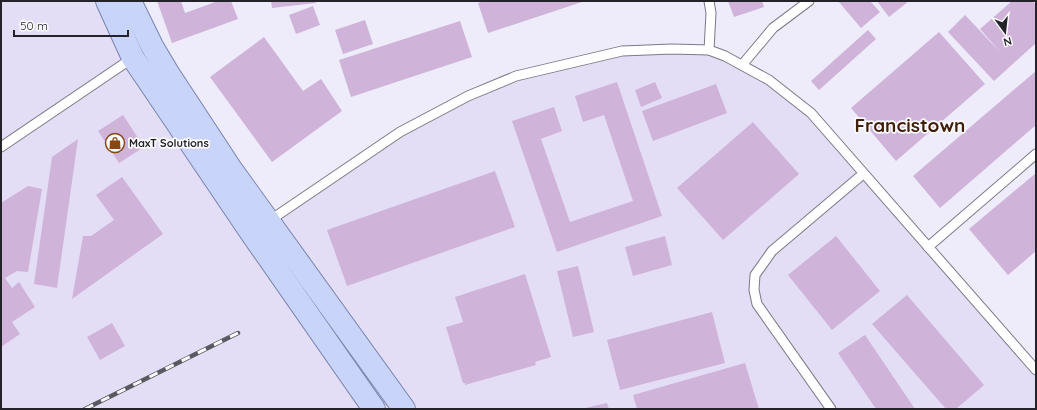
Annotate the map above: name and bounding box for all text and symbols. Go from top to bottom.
scale bar [14,12,128,38]
north arrow [985,12,1025,52]
text: 50 m [20,18,48,33]
text: N [1002,34,1013,49]
district label: Francistown [855,113,965,137]
shop icon: MaxT Solutions [104,132,126,154]
place label: MaxT Solutions [129,136,209,150]

